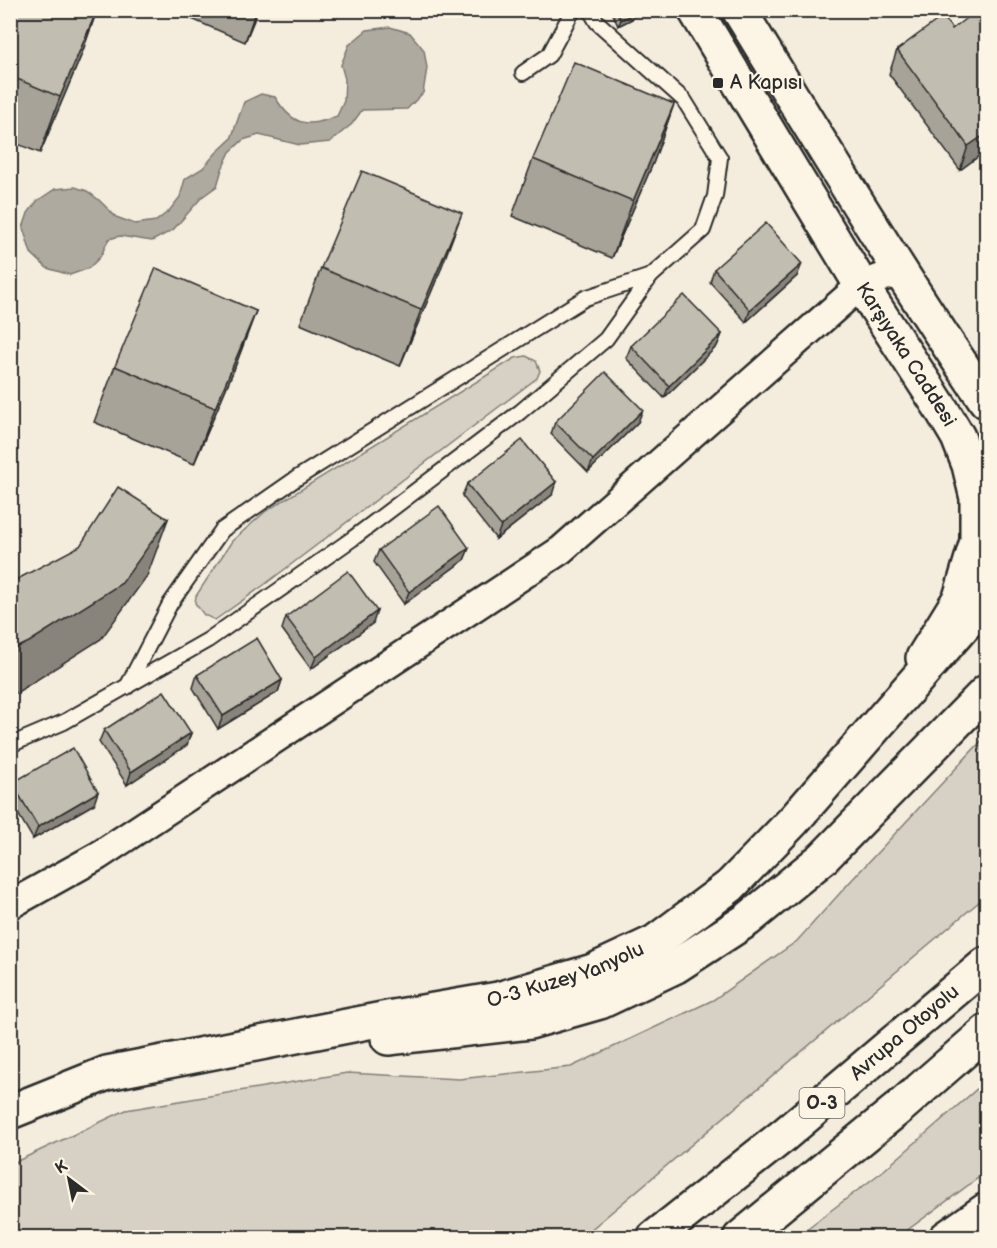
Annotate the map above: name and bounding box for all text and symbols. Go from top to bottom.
place label: A Kapısı [730,71,803,95]
marker: A Kapısı [711,76,725,90]
street label: Karşıyaka Caddesi [851,278,961,431]
street label: O-3 Kuzey Yanyolu [485,937,648,1013]
street label: Avrupa Otoyolu [845,980,964,1086]
road number: O-3 [800,1088,844,1118]
north arrow [39,1149,99,1209]
text: K [52,1157,72,1178]

